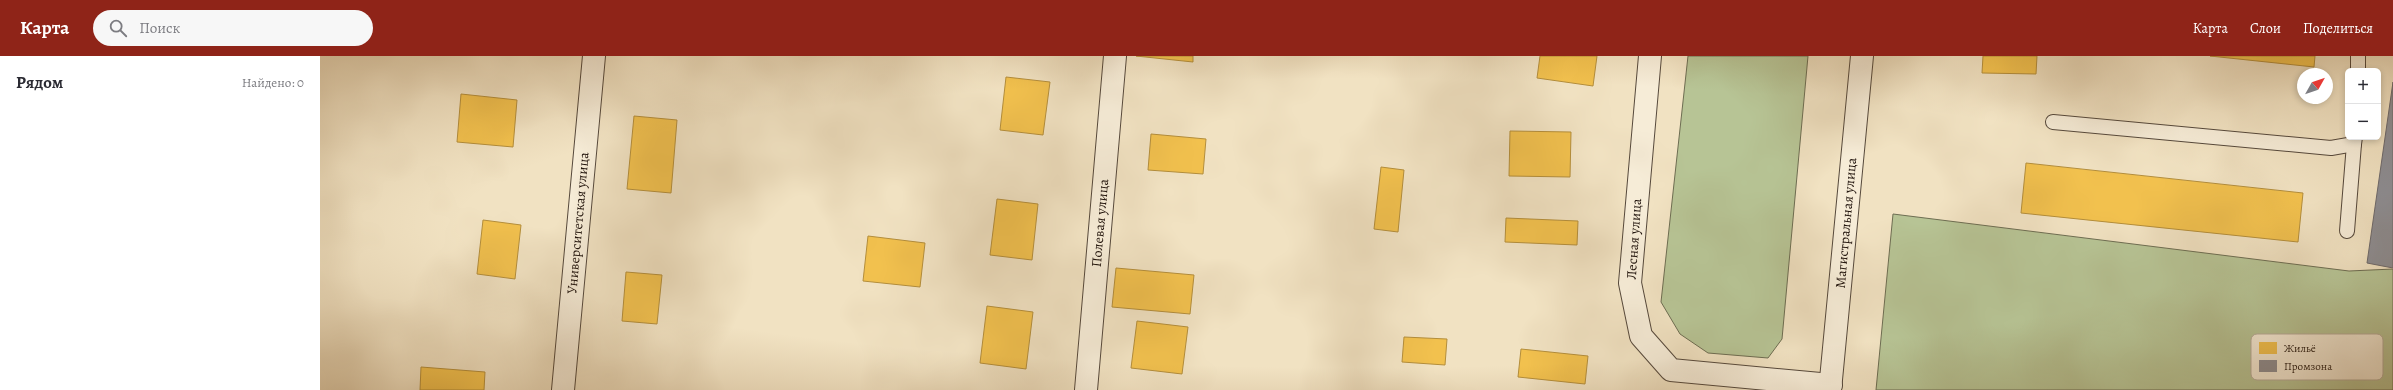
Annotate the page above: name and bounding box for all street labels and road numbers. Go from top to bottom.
street label: Университетская улица [562,151,594,295]
street label: Магистральная улица [1831,156,1861,289]
street label: Полевая улица [1087,178,1113,268]
street label: Лесная улица [1622,197,1646,280]

